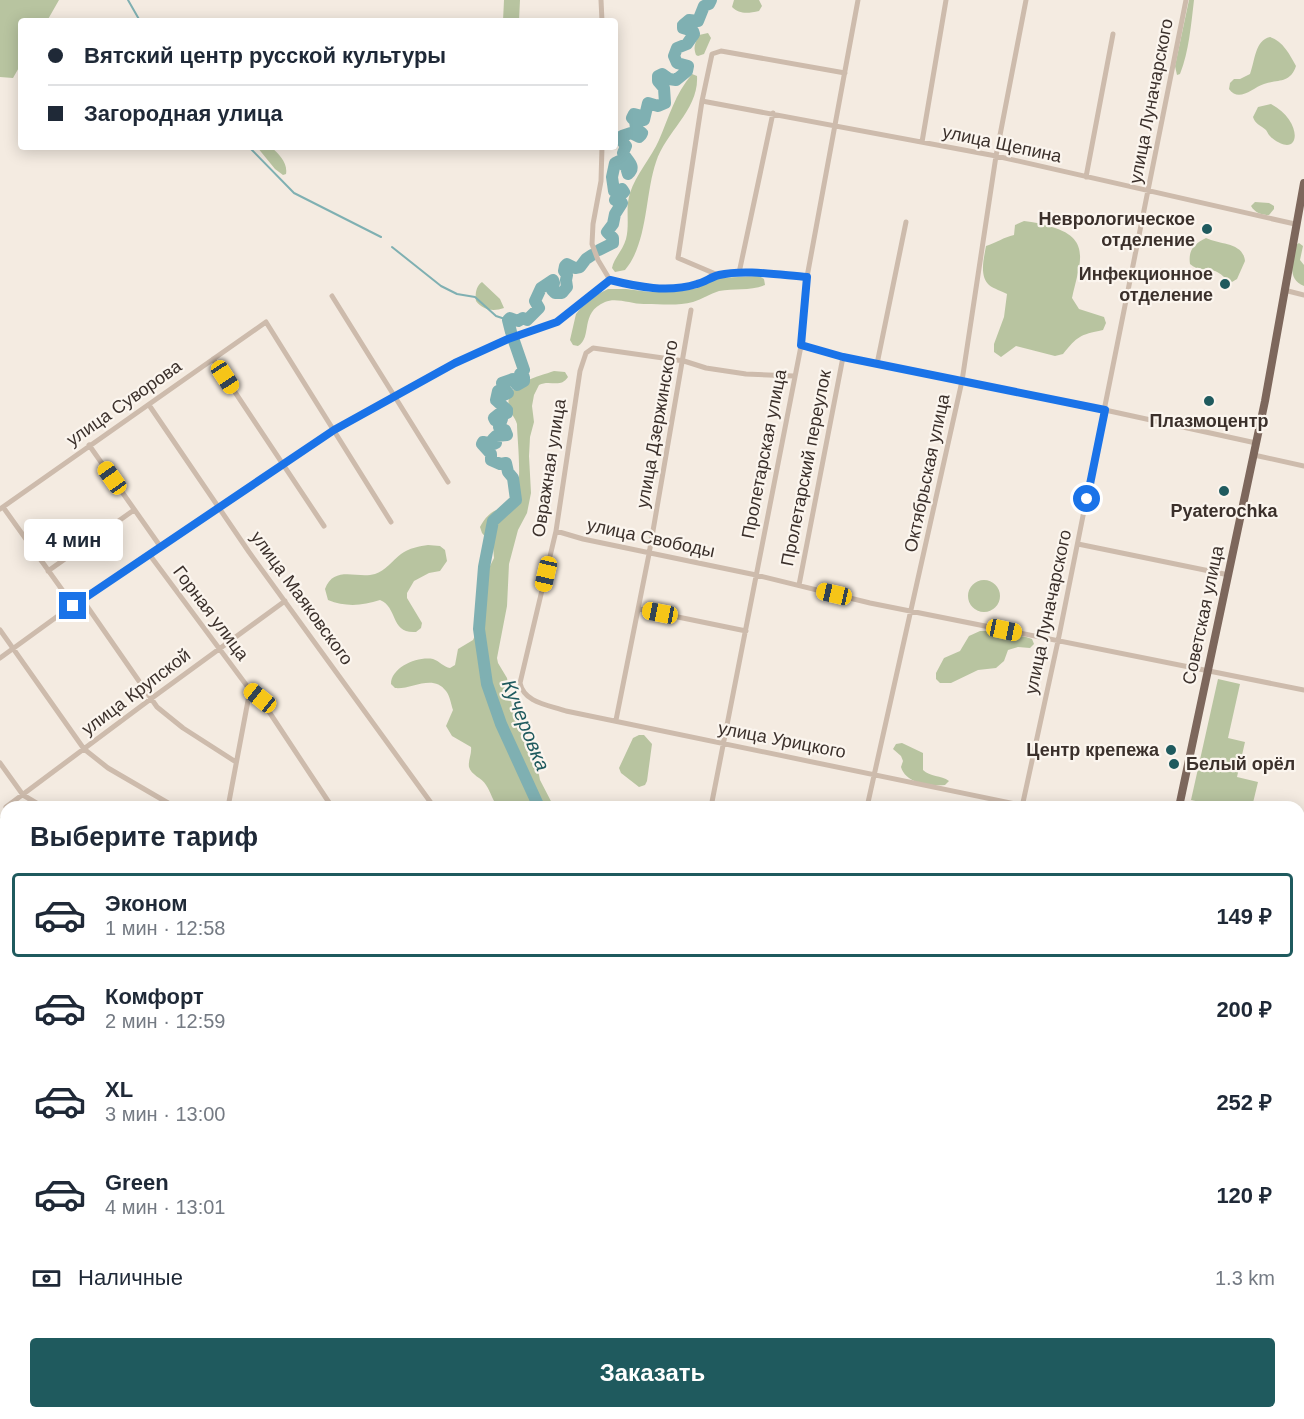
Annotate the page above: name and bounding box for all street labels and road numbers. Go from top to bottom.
street label: улица Луначарского [1125,17,1177,185]
street label: улица Щепина [941,122,1064,167]
street label: улица Дзержинского [632,338,682,510]
street label: улица Суворова [63,355,186,450]
street label: Пролетарская улица [738,367,790,540]
street label: Пролетарский переулок [777,368,835,568]
street label: Октябрьская улица [900,391,954,554]
street label: Овражная улица [528,396,570,539]
street label: улица Свободы [585,515,717,561]
street label: улица Маяковского [247,527,357,669]
street label: улица Луначарского [1021,528,1075,696]
street label: Советская улица [1179,543,1228,686]
street label: Горная улица [169,562,254,665]
street label: улица Крупской [78,645,194,739]
street label: улица Урицкого [716,718,848,762]

